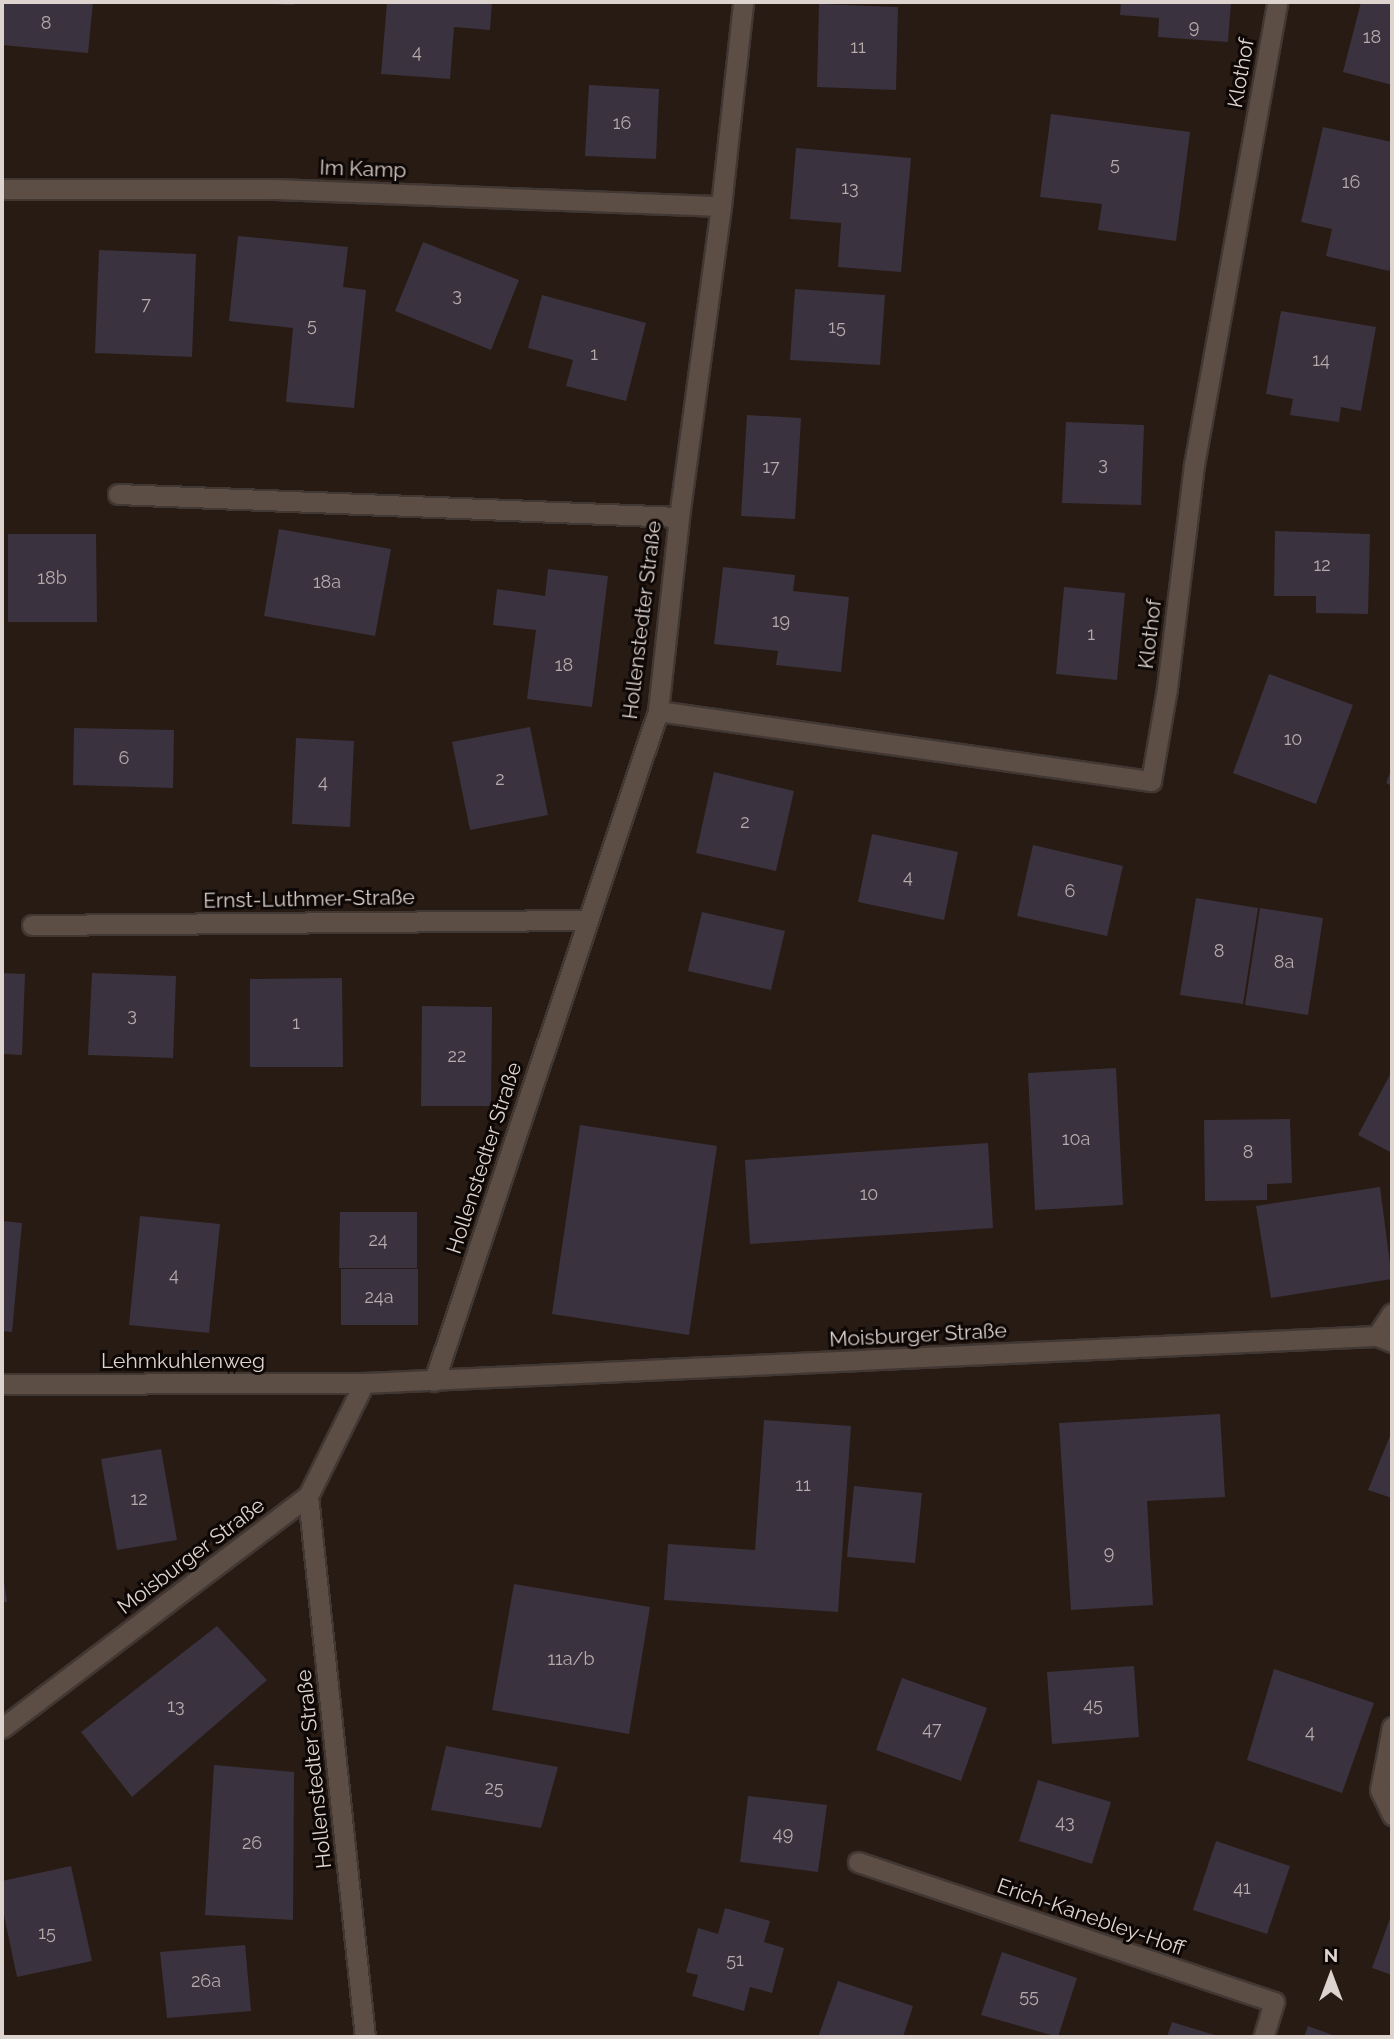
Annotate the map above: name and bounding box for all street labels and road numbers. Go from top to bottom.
street label: Klothof [1223,36,1259,110]
street label: Im Kamp [319,155,407,183]
street label: Hollenstedter Straße [617,519,667,721]
street label: Klothof [1133,598,1167,670]
street label: Ernst-Luthmer-Straße [203,885,415,913]
street label: Hollenstedter Straße [441,1059,527,1257]
street label: Moisburger Straße [828,1318,1008,1352]
street label: Lehmkuhlenweg [101,1348,265,1374]
street label: Moisburger Straße [112,1492,270,1620]
street label: Hollenstedter Straße [291,1668,337,1870]
street label: Erich-Kanebley-Hoff [994,1873,1188,1961]

